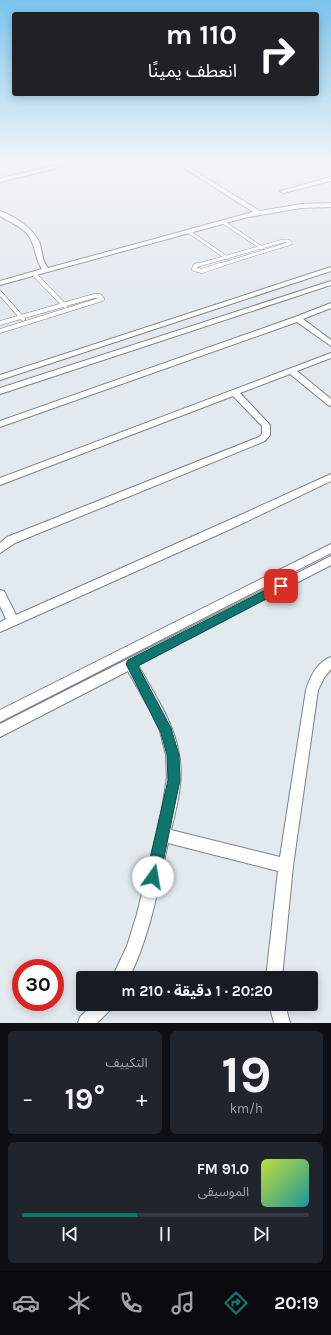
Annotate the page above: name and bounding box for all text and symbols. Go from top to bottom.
text: 110 m [166,18,237,51]
icon: right [251,28,303,80]
text: انعطف يمينًا [148,60,237,82]
pin [264,569,298,603]
icon: arrive [270,575,292,597]
position arrow [132,856,174,898]
speed limit sign: 30 [12,959,64,1011]
text: 20:20 · 1 دقيقة · 210 m [121,982,273,1000]
text: 19 [221,1044,271,1105]
text: التكييف [106,1055,148,1070]
text: 19° [64,1081,105,1117]
text: − [22,1086,34,1112]
text: + [136,1086,148,1112]
text: km/h [230,1101,263,1116]
text: 91.0 FM [197,1160,249,1178]
text: الموسيقى [198,1184,249,1199]
icon: previous [59,1223,81,1245]
icon: pause [154,1223,176,1245]
icon: next [250,1223,272,1245]
icon: car [12,1289,40,1317]
icon: climate [65,1289,93,1317]
icon: phone [117,1289,145,1317]
icon: music [169,1289,197,1317]
icon: directions [222,1289,250,1317]
text: 20:19 [274,1292,319,1314]

